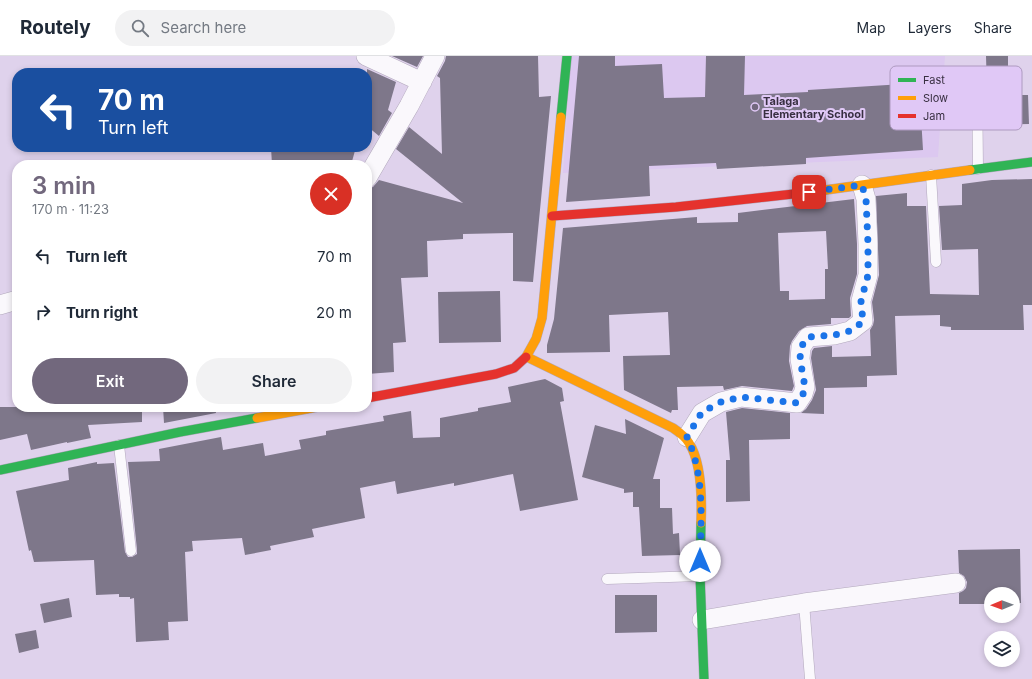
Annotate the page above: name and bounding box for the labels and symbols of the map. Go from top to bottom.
legend [890,66,1022,130]
text: Fast [923,73,945,87]
text: Slow [923,91,948,105]
place label: Talaga Elementary School [763,94,864,121]
marker: Talaga Elementary School [750,102,760,112]
text: Jam [923,109,945,123]
pin [792,175,826,209]
position arrow [679,540,721,582]
north arrow [984,587,1020,623]

